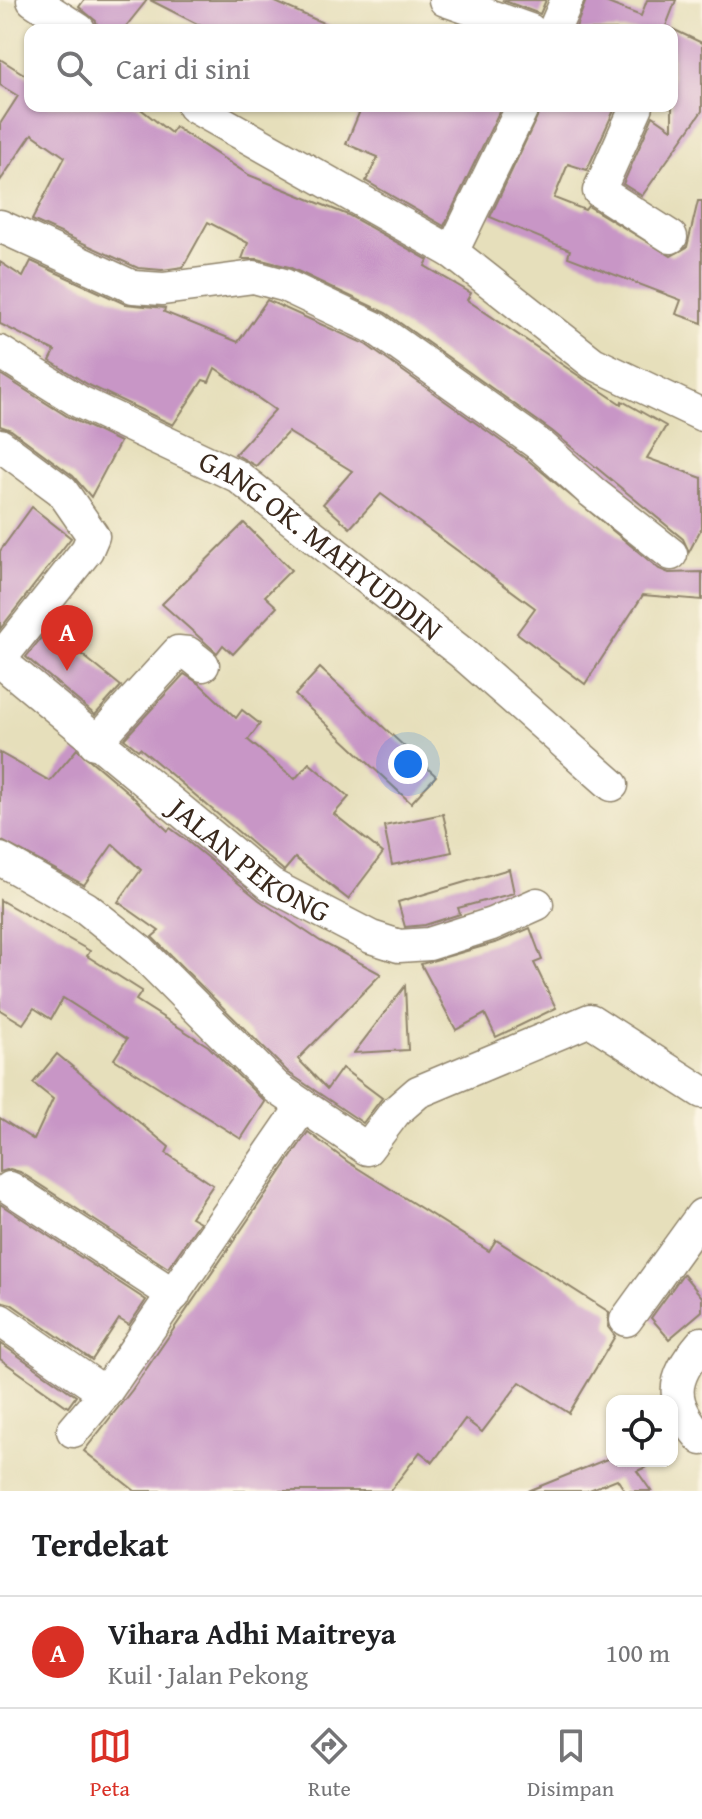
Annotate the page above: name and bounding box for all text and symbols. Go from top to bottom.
search box [24,24,678,112]
icon: search [52,46,96,90]
text: Cari di sini [116,46,251,90]
street label: GANG OK. MAHYUDDIN [192,438,452,651]
pin: A [41,605,93,671]
your location [388,744,428,784]
street label: JALAN PEKONG [157,784,338,933]
map controls [606,1395,678,1467]
button: locate [606,1395,678,1467]
text: Terdekat [32,1519,169,1568]
text: Vihara Adhi Maitreya [108,1611,396,1655]
text: A [50,1633,66,1672]
text: 100 m [605,1633,670,1672]
text: Kuil · Jalan Pekong [108,1655,308,1694]
tab: Peta [88,1724,132,1804]
tab: Rute [307,1724,351,1804]
tab: Disimpan [527,1724,614,1804]

